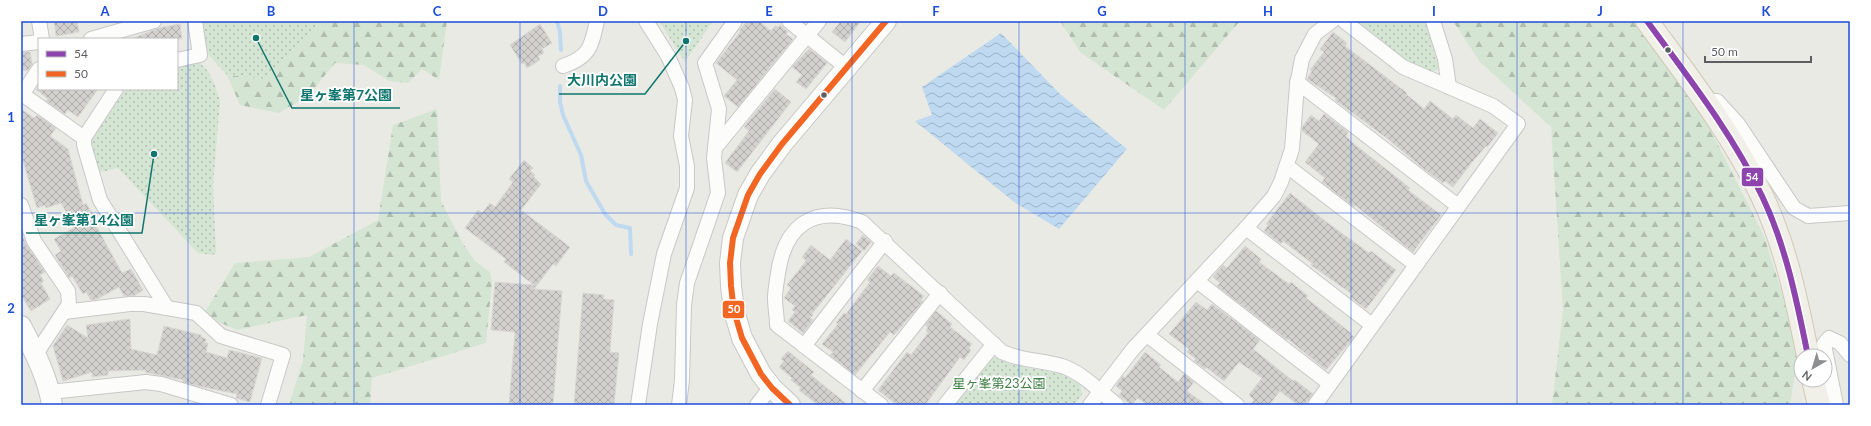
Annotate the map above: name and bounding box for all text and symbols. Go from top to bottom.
text: A [99,3,110,19]
text: B [267,3,276,19]
text: C [433,3,442,19]
text: D [598,3,608,19]
text: E [765,3,773,19]
text: F [932,3,940,19]
text: G [1097,3,1107,19]
text: H [1263,3,1273,19]
text: I [1432,3,1436,19]
text: J [1597,3,1603,19]
text: K [1762,3,1772,19]
legend [38,38,178,90]
scale bar [1705,38,1811,64]
text: 50 m [1711,44,1738,59]
unlabelled marker [1663,45,1673,55]
text: 54 [74,46,88,61]
text: 50 [74,66,88,81]
callout: 大川内公園 [559,68,645,94]
text: 大川内公園 [567,71,637,88]
callout: 星ヶ峯第7公園 [292,82,400,108]
text: 星ヶ峯第7公園 [300,86,392,103]
unlabelled marker [819,90,829,100]
text: 1 [7,109,15,125]
line badge: 54 [1741,167,1764,187]
text: 54 [1746,170,1759,183]
callout: 星ヶ峯第14公園 [26,207,142,233]
text: 星ヶ峯第14公園 [34,211,134,228]
text: 2 [7,300,15,316]
line badge: 50 [722,300,745,319]
text: 50 [728,302,741,315]
north arrow [1793,348,1833,388]
text: N [1799,369,1814,384]
park label: 星ヶ峯第23公園 [952,375,1046,391]

